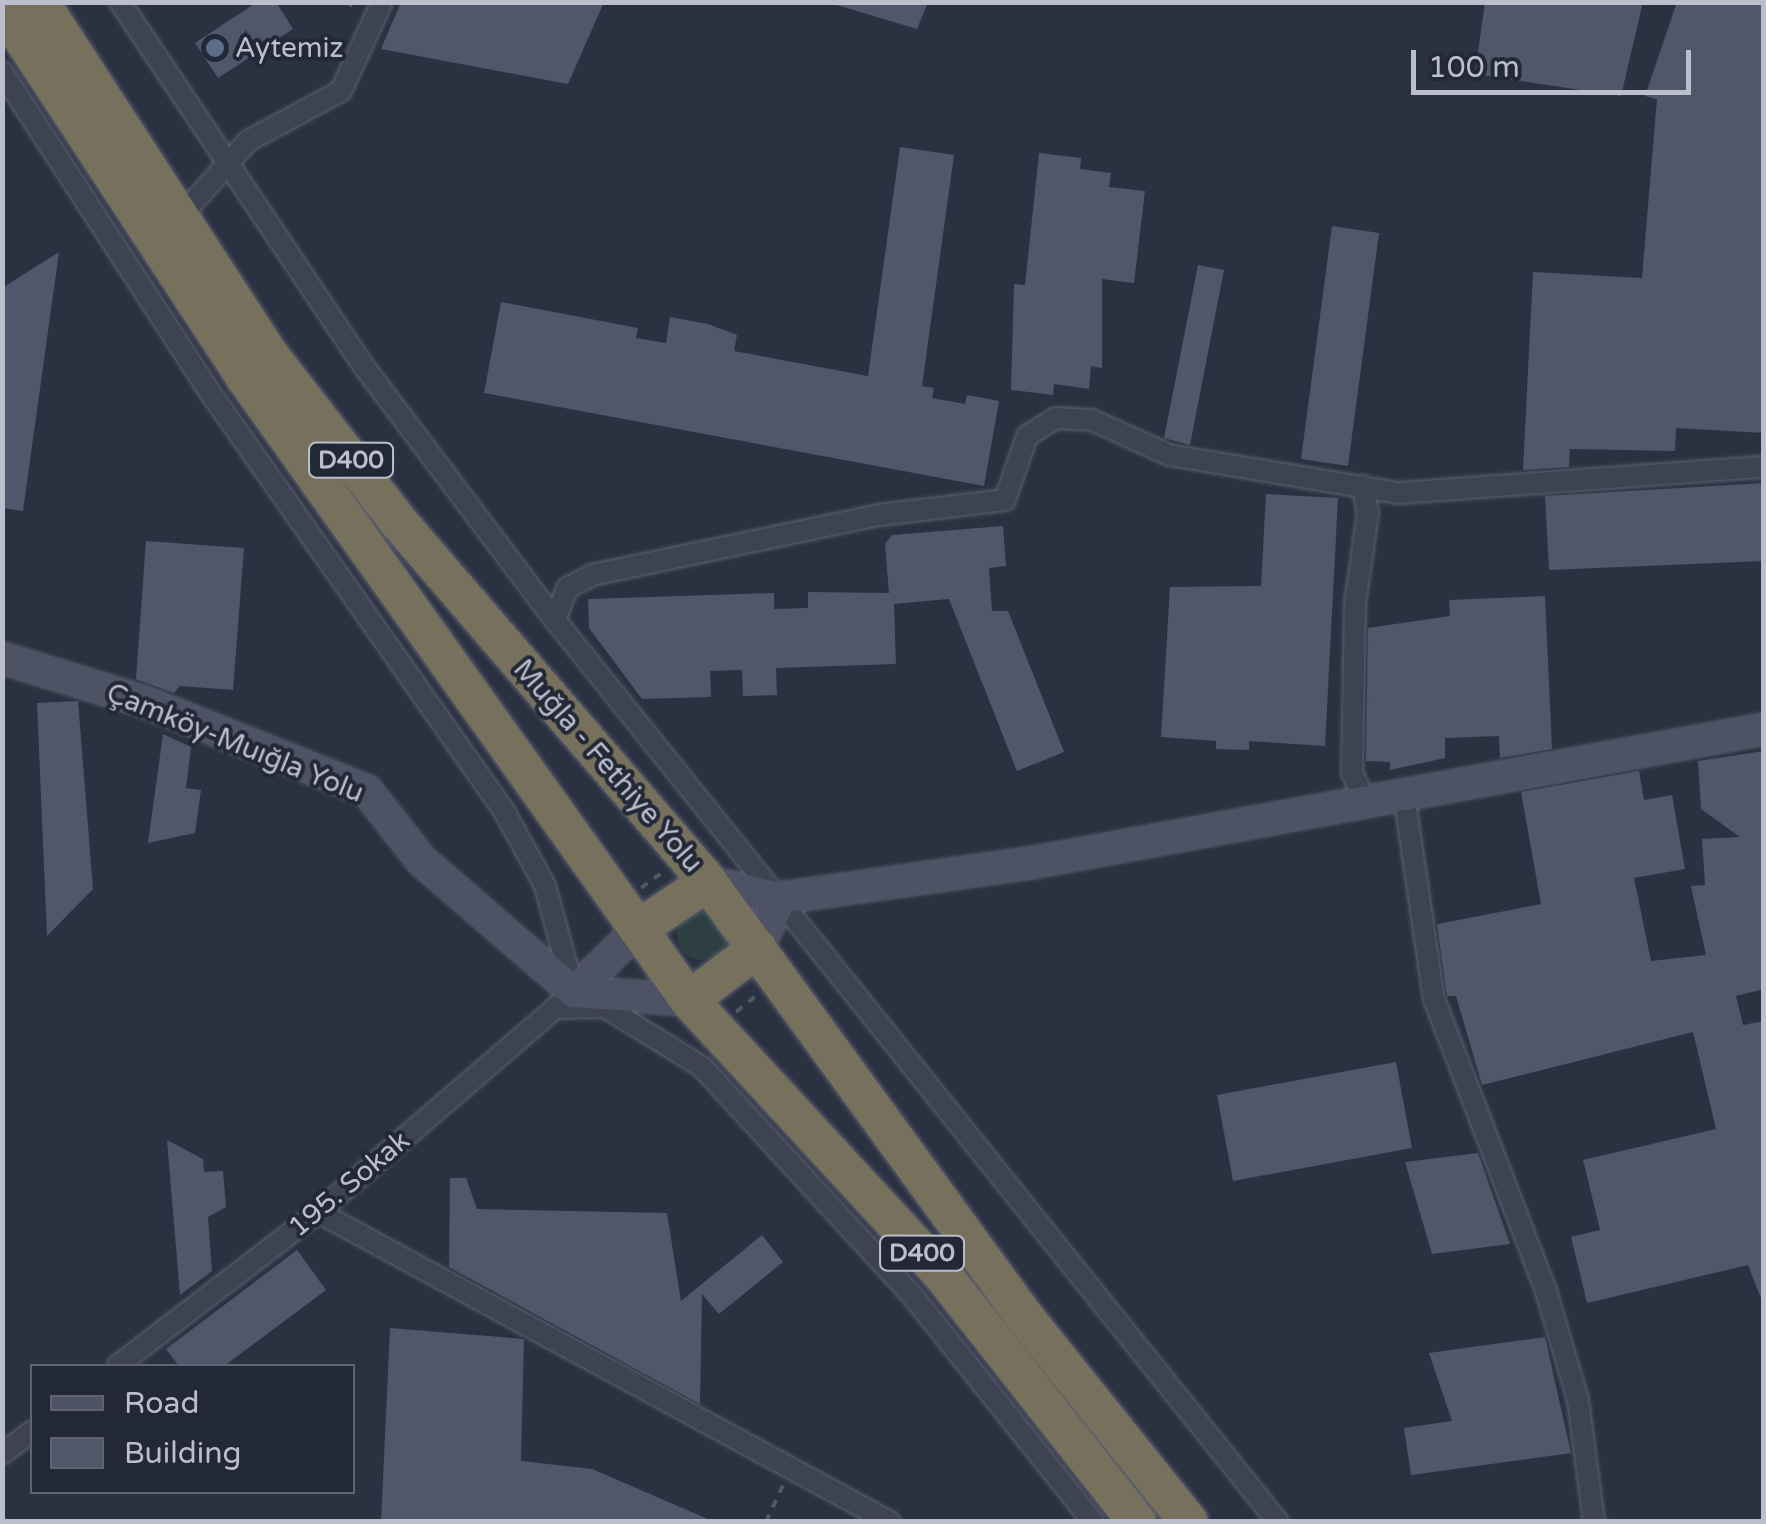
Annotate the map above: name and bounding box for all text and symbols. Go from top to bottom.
scale bar [1416,30,1696,92]
place label: Aytemiz [235,31,343,65]
marker: Aytemiz [204,37,226,59]
text: 100 m [1428,49,1520,86]
road number: D400 [306,440,396,480]
street label: Muğla - Fethiye Yolu [506,653,710,879]
street label: Çamköy-Muığla Yolu [102,676,368,810]
street label: 195. Sokak [282,1124,416,1244]
road number: D400 [877,1233,967,1273]
legend [30,1364,355,1494]
text: Road [124,1385,199,1422]
text: Building [124,1435,241,1472]

